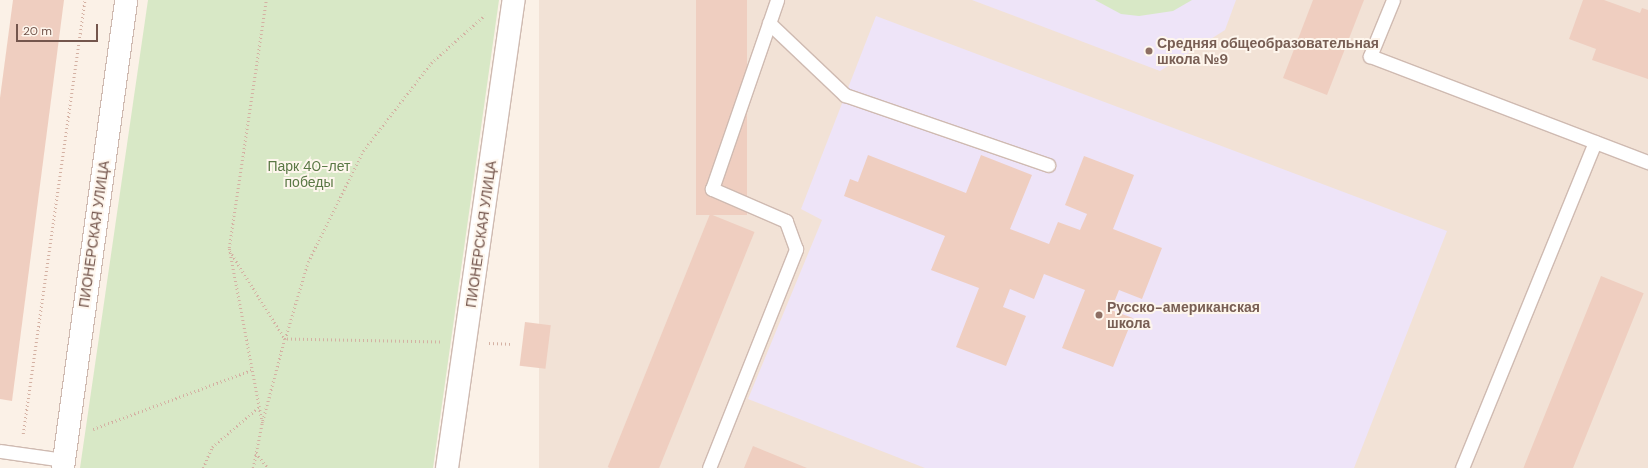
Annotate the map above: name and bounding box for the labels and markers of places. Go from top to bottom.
place label: Средняя общеобразовательная школа №9 [1157,35,1379,68]
marker: Средняя общеобразовательная школа №9 [1144,46,1154,56]
place label: Русско-американская школа [1107,299,1260,332]
marker: Русско-американская школа [1094,310,1104,320]

